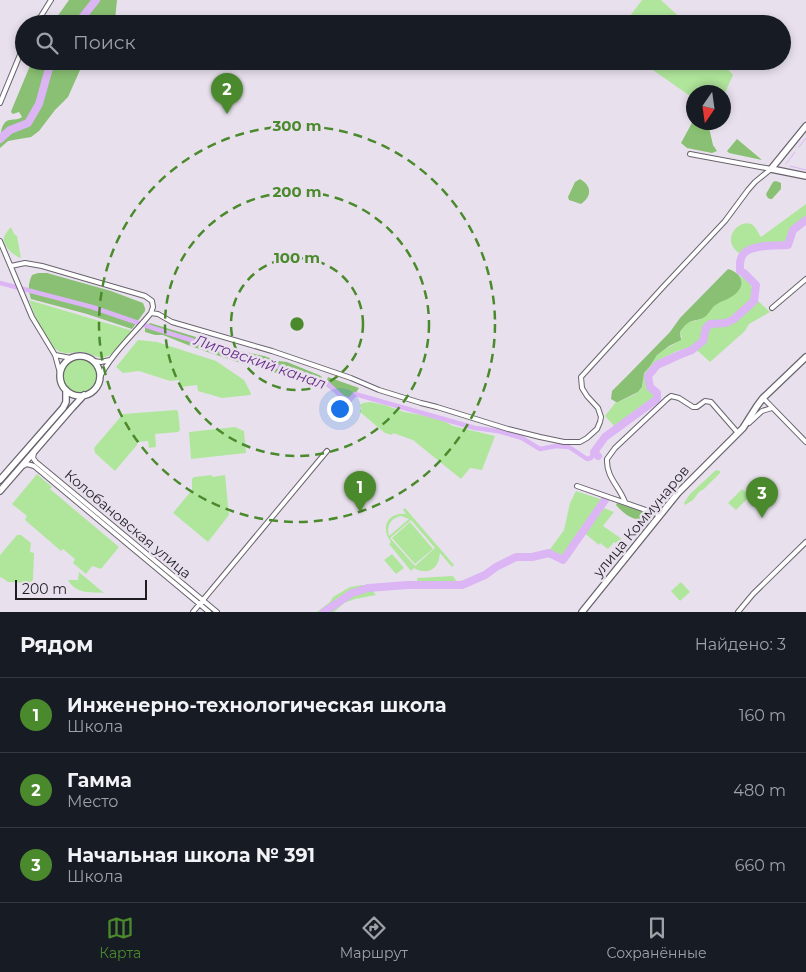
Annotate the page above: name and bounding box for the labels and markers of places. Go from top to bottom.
pin: 2 [211,73,243,114]
centre of rings [288,315,306,333]
pin: 1 [344,471,376,512]
pin: 3 [746,477,778,518]

